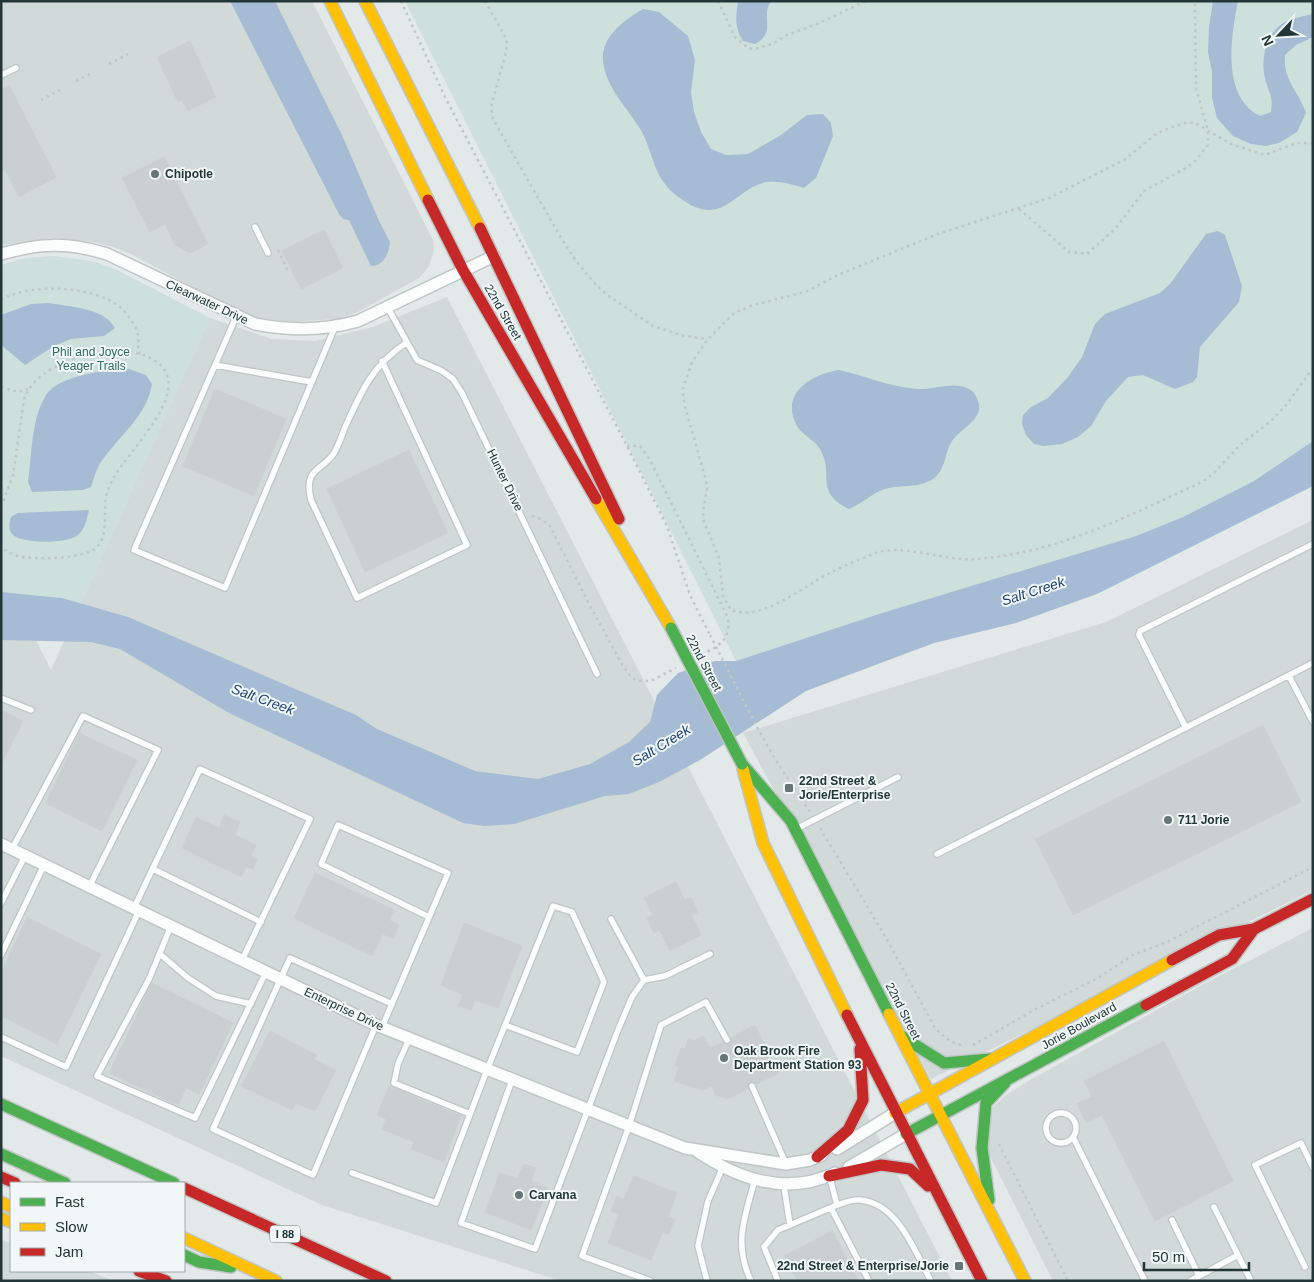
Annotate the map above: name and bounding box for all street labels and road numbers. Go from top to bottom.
street label: Clearwater Drive [164,277,251,327]
street label: 22nd Street [481,282,525,343]
street label: Hunter Drive [484,447,526,514]
street label: 22nd Street [683,632,725,694]
street label: 22nd Street [883,980,924,1042]
street label: Enterprise Drive [302,984,386,1034]
street label: Jorie Boulevard [1039,1000,1119,1052]
road number: I 88 [270,1226,300,1242]

